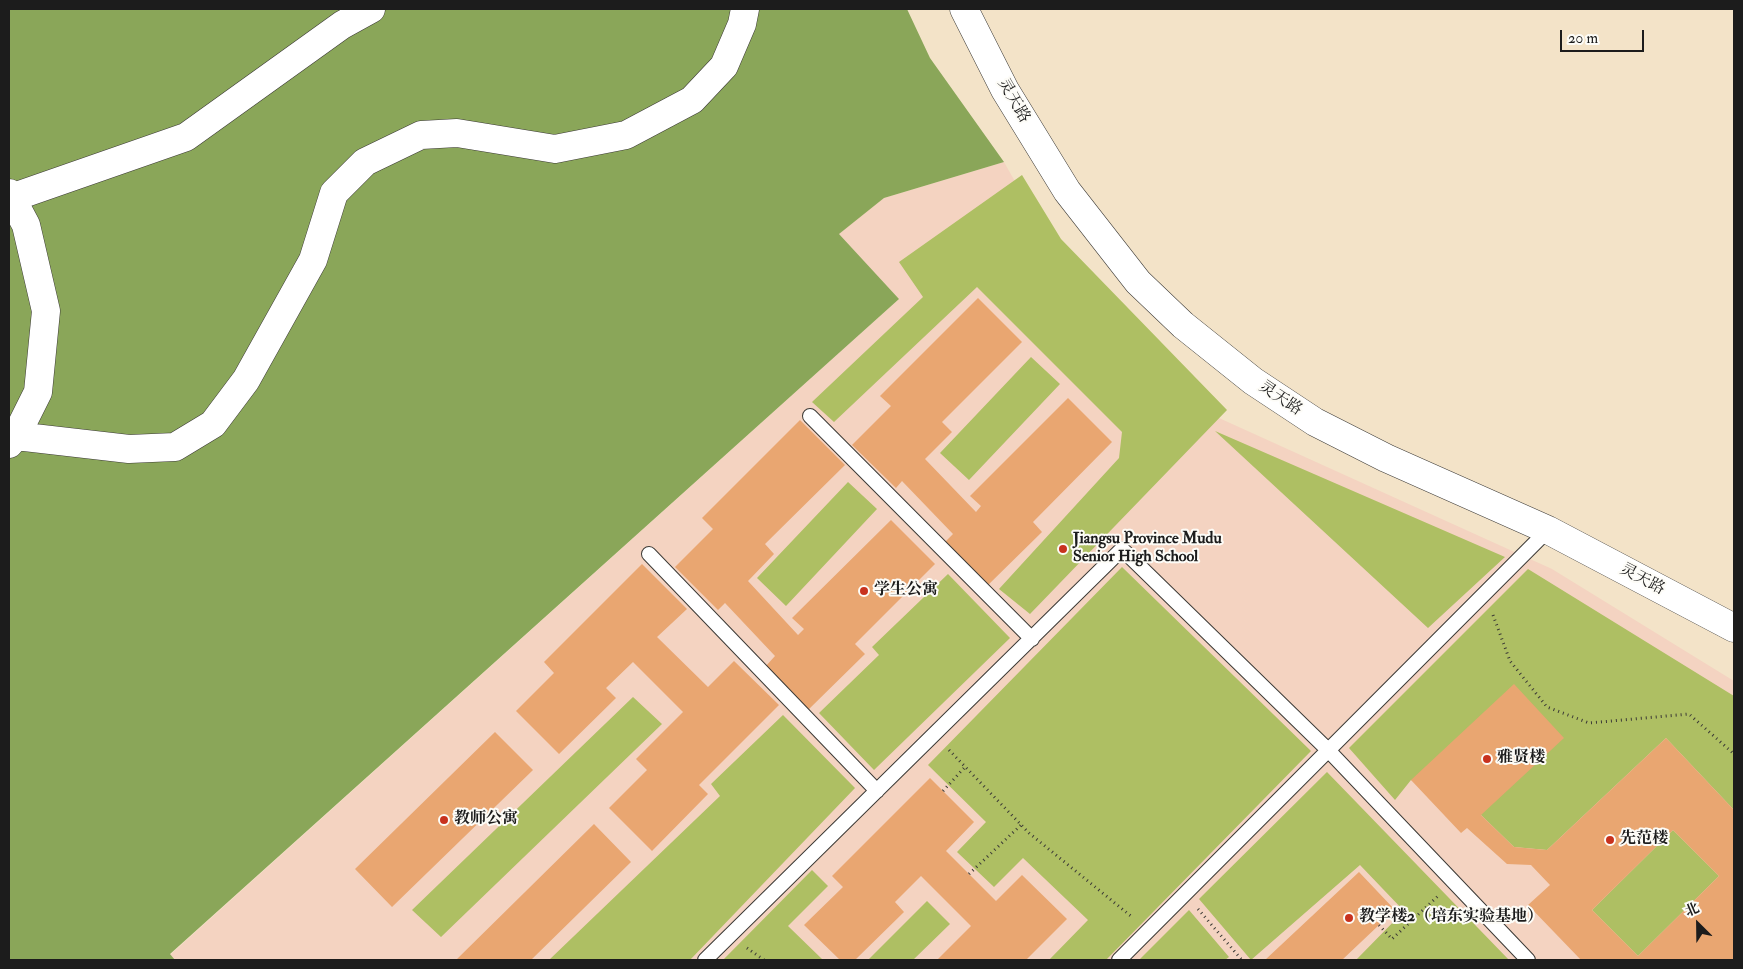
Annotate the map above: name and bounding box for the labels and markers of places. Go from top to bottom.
place label: Jiangsu Province Mudu Senior High School [1073,530,1222,568]
marker: Jiangsu Province Mudu Senior High School [1057,543,1069,555]
place label: 学生公寓 [874,581,938,601]
marker: 学生公寓 [858,585,870,597]
place label: 雅贤楼 [1497,749,1545,769]
marker: 雅贤楼 [1481,753,1493,765]
place label: 教师公寓 [454,810,518,830]
marker: 教师公寓 [438,814,450,826]
place label: 先范楼 [1620,830,1668,850]
marker: 先范楼 [1604,834,1616,846]
place label: 教学楼2（培东实验基地） [1359,908,1543,928]
marker: 教学楼2（培东实验基地） [1343,912,1355,924]

